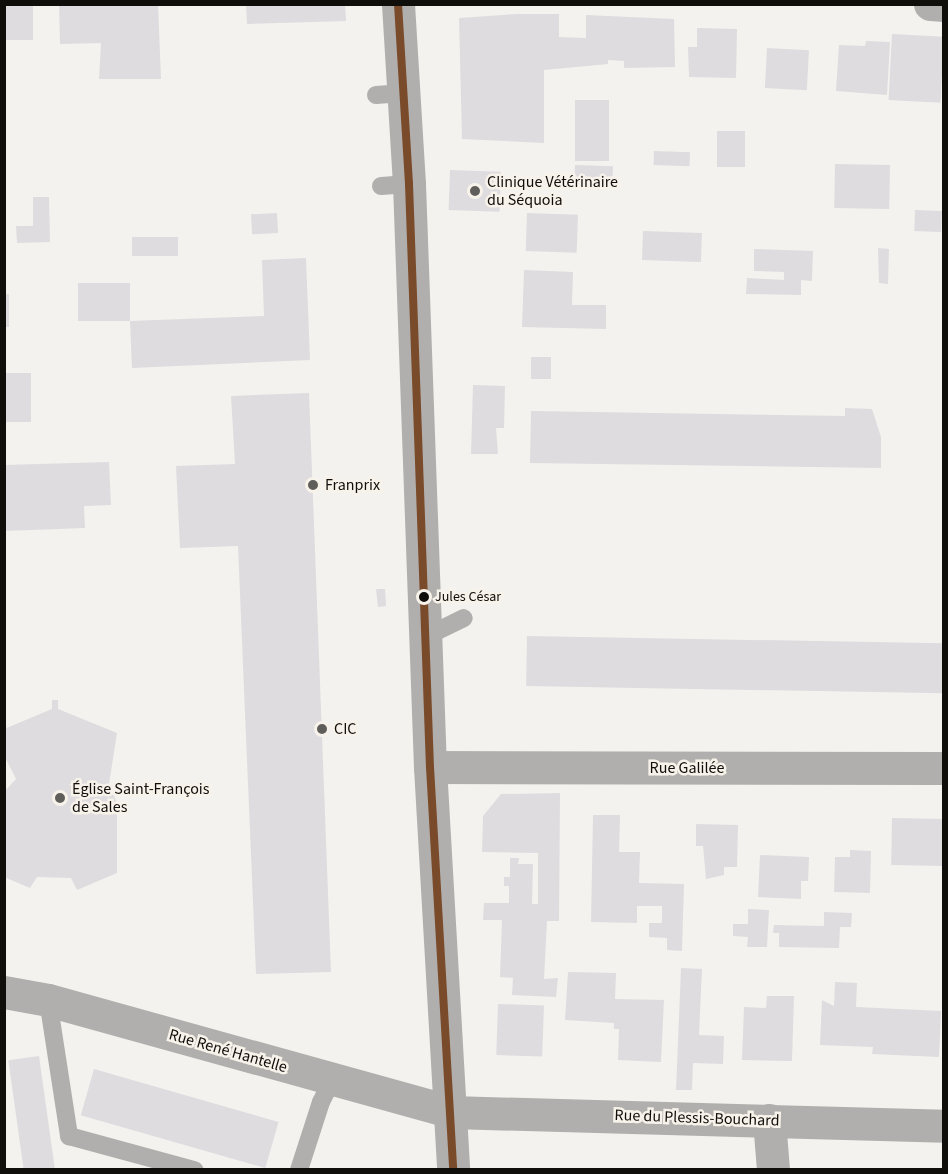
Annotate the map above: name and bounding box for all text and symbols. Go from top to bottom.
place label: Clinique Vétérinaire du Séquoia [487,172,618,210]
marker: Clinique Vétérinaire du Séquoia [468,184,482,198]
place label: Franprix [325,475,380,495]
marker: Franprix [306,478,320,492]
place label: Jules César [435,589,501,605]
marker: Jules César [418,591,430,603]
place label: CIC [334,719,356,739]
marker: CIC [315,722,329,736]
street label: Rue Galilée [650,758,724,778]
place label: Église Saint-François de Sales [72,779,209,817]
marker: Église Saint-François de Sales [53,791,67,805]
street label: Rue René Hantelle [167,1025,289,1077]
street label: Rue du Plessis-Bouchard [614,1106,780,1130]

